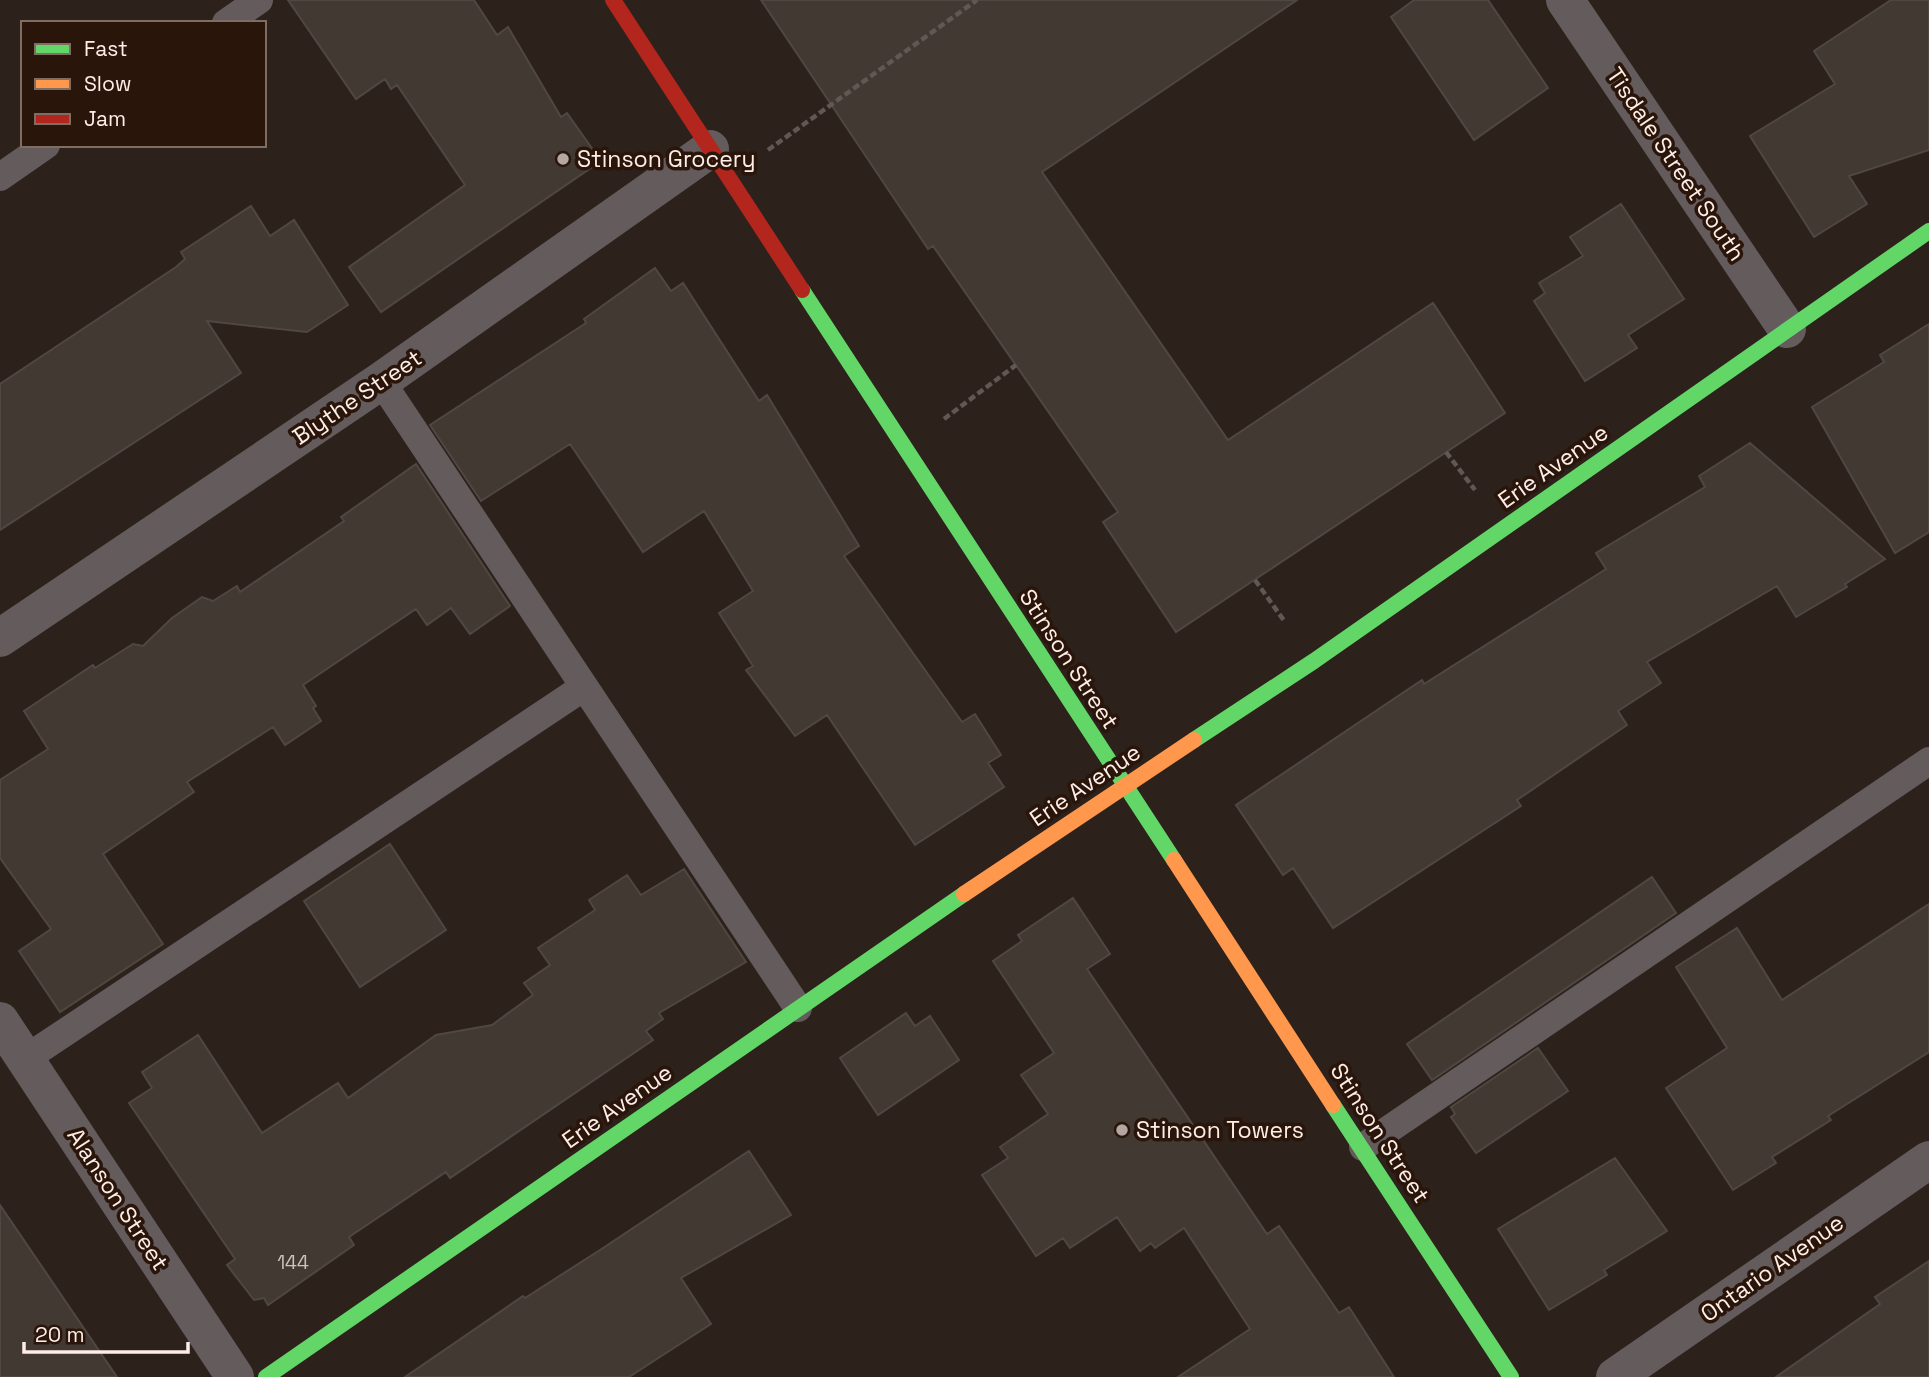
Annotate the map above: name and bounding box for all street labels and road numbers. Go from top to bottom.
street label: Tisdale Street South [1600,61,1752,267]
street label: Blythe Street [287,343,427,451]
street label: Erie Avenue [1492,417,1614,515]
street label: Stinson Street [1013,583,1125,735]
street label: Erie Avenue [1024,737,1146,833]
street label: Erie Avenue [556,1057,678,1155]
street label: Stinson Street [1324,1057,1436,1209]
street label: Alanson Street [61,1122,175,1276]
street label: Ontario Avenue [1694,1207,1850,1329]

